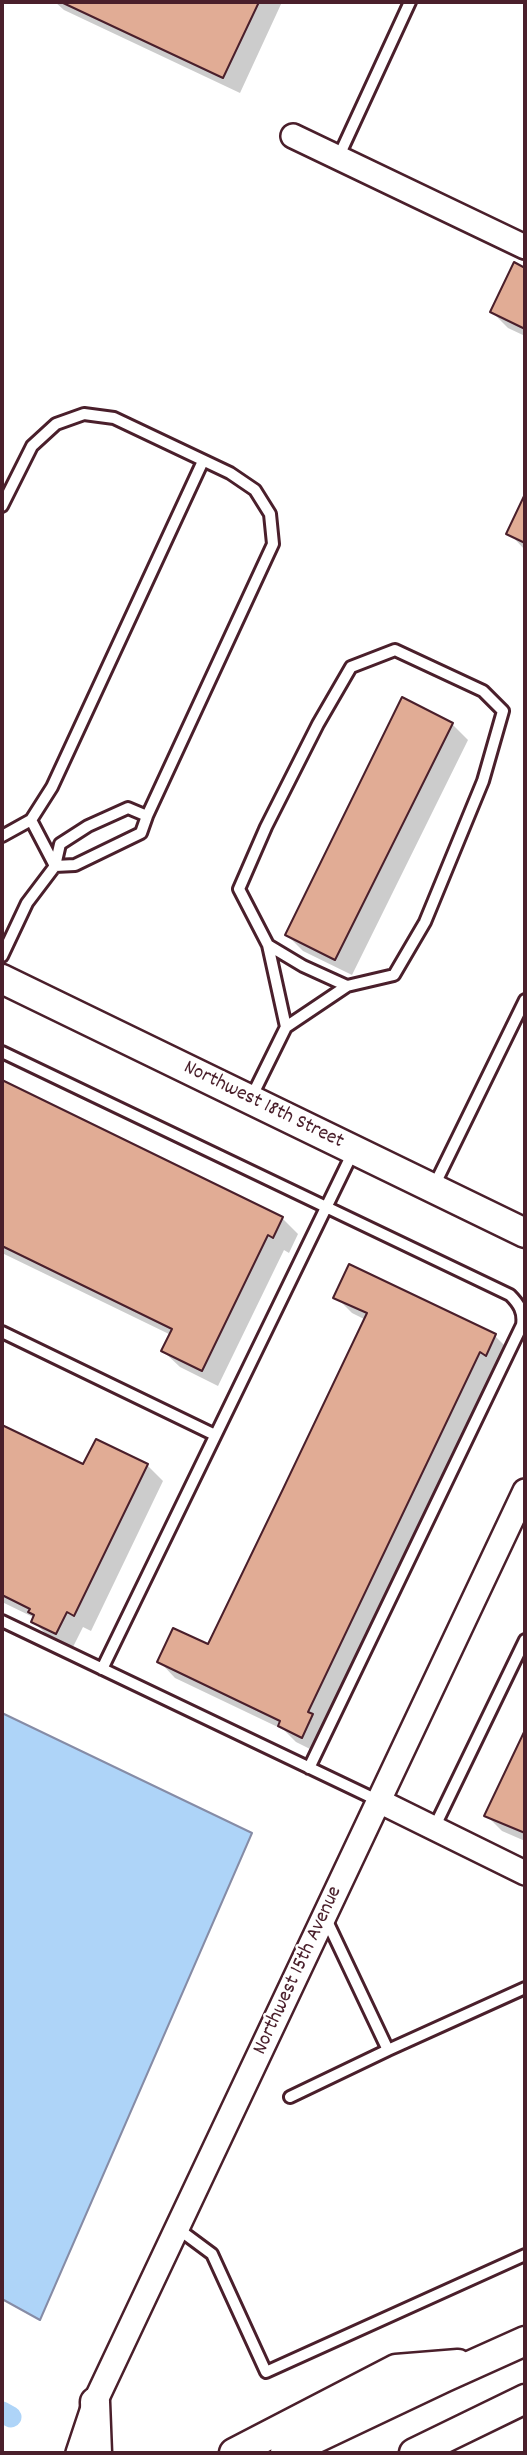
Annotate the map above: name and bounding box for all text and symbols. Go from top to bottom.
street label: Northwest 18th Street [179,1056,347,1156]
street label: Northwest 15th Avenue [249,1883,349,2059]

